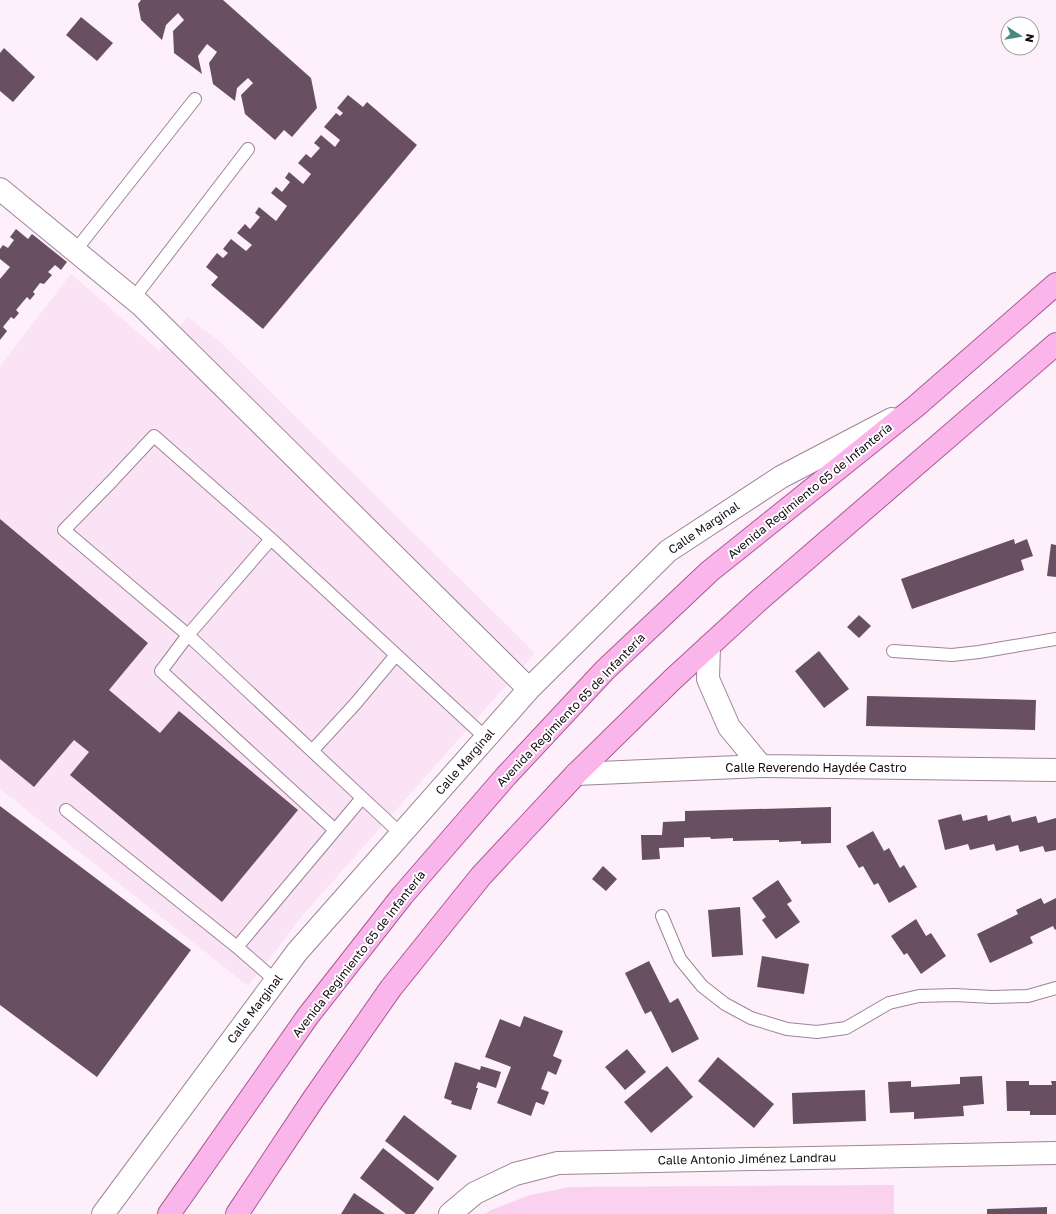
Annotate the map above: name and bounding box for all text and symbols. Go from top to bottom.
north arrow [1000,16,1040,56]
text: N [1023,33,1037,44]
street label: Avenida Regimiento 65 de Infantería [724,419,895,562]
street label: Calle Marginal [665,498,742,557]
street label: Avenida Regimiento 65 de Infantería [493,630,648,789]
street label: Calle Marginal [432,725,498,798]
street label: Calle Reverendo Haydée Castro [725,760,907,775]
street label: Avenida Regimiento 65 de Infantería [289,867,428,1040]
street label: Calle Marginal [224,971,286,1046]
street label: Calle Antonio Jiménez Landrau [658,1149,836,1168]

